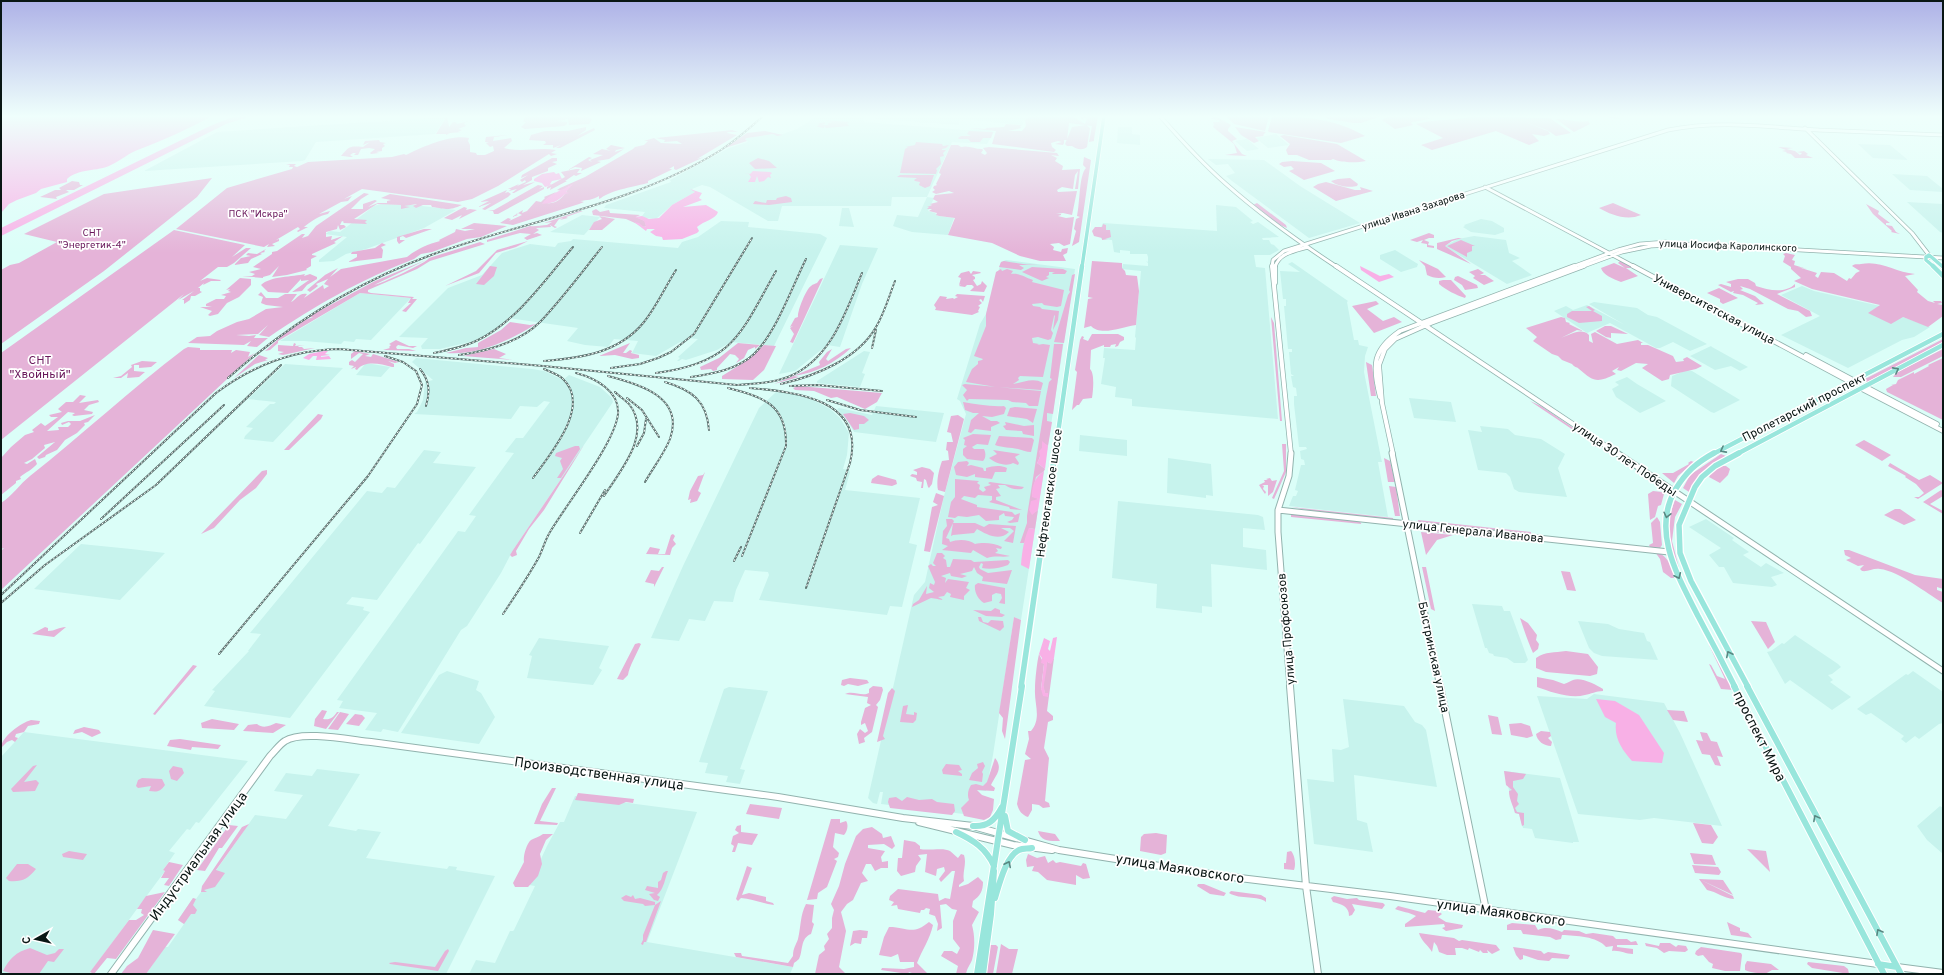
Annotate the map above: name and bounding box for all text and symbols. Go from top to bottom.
street label: улица Ивана Захарова [1361,189,1466,234]
park label: ПСК "Искра" [228,208,288,221]
park label: СНТ "Энергетик-4" [58,227,126,252]
street label: улица Иосифа Каролинского [1659,238,1798,255]
street label: Университетская улица [1650,271,1777,349]
park label: СНТ "Хвойный" [9,353,71,383]
one-way arrow [1892,367,1900,375]
street label: Пролетарский проспект [1740,369,1870,446]
street label: улица 30 лет Победы [1569,419,1680,501]
street label: Нефтеюганское шоссе [1033,428,1067,559]
one-way arrow [1720,445,1727,452]
one-way arrow [1663,512,1671,518]
street label: улица Генерала Иванова [1402,517,1544,547]
street label: улица Профсоюзов [1274,572,1300,685]
one-way arrow [1673,572,1681,579]
street label: Быстринская улица [1413,600,1453,714]
one-way arrow [1726,650,1734,658]
street label: проспект Мира [1729,688,1789,785]
street label: Производственная улица [513,754,685,795]
street label: Индустриальная улица [147,789,252,925]
one-way arrow [1814,815,1821,822]
street label: улица Маяковского [1114,851,1245,888]
one-way arrow [1003,861,1011,869]
street label: улица Маяковского [1435,896,1566,931]
north arrow [16,919,56,959]
one-way arrow [1876,929,1883,936]
text: С [20,936,35,945]

